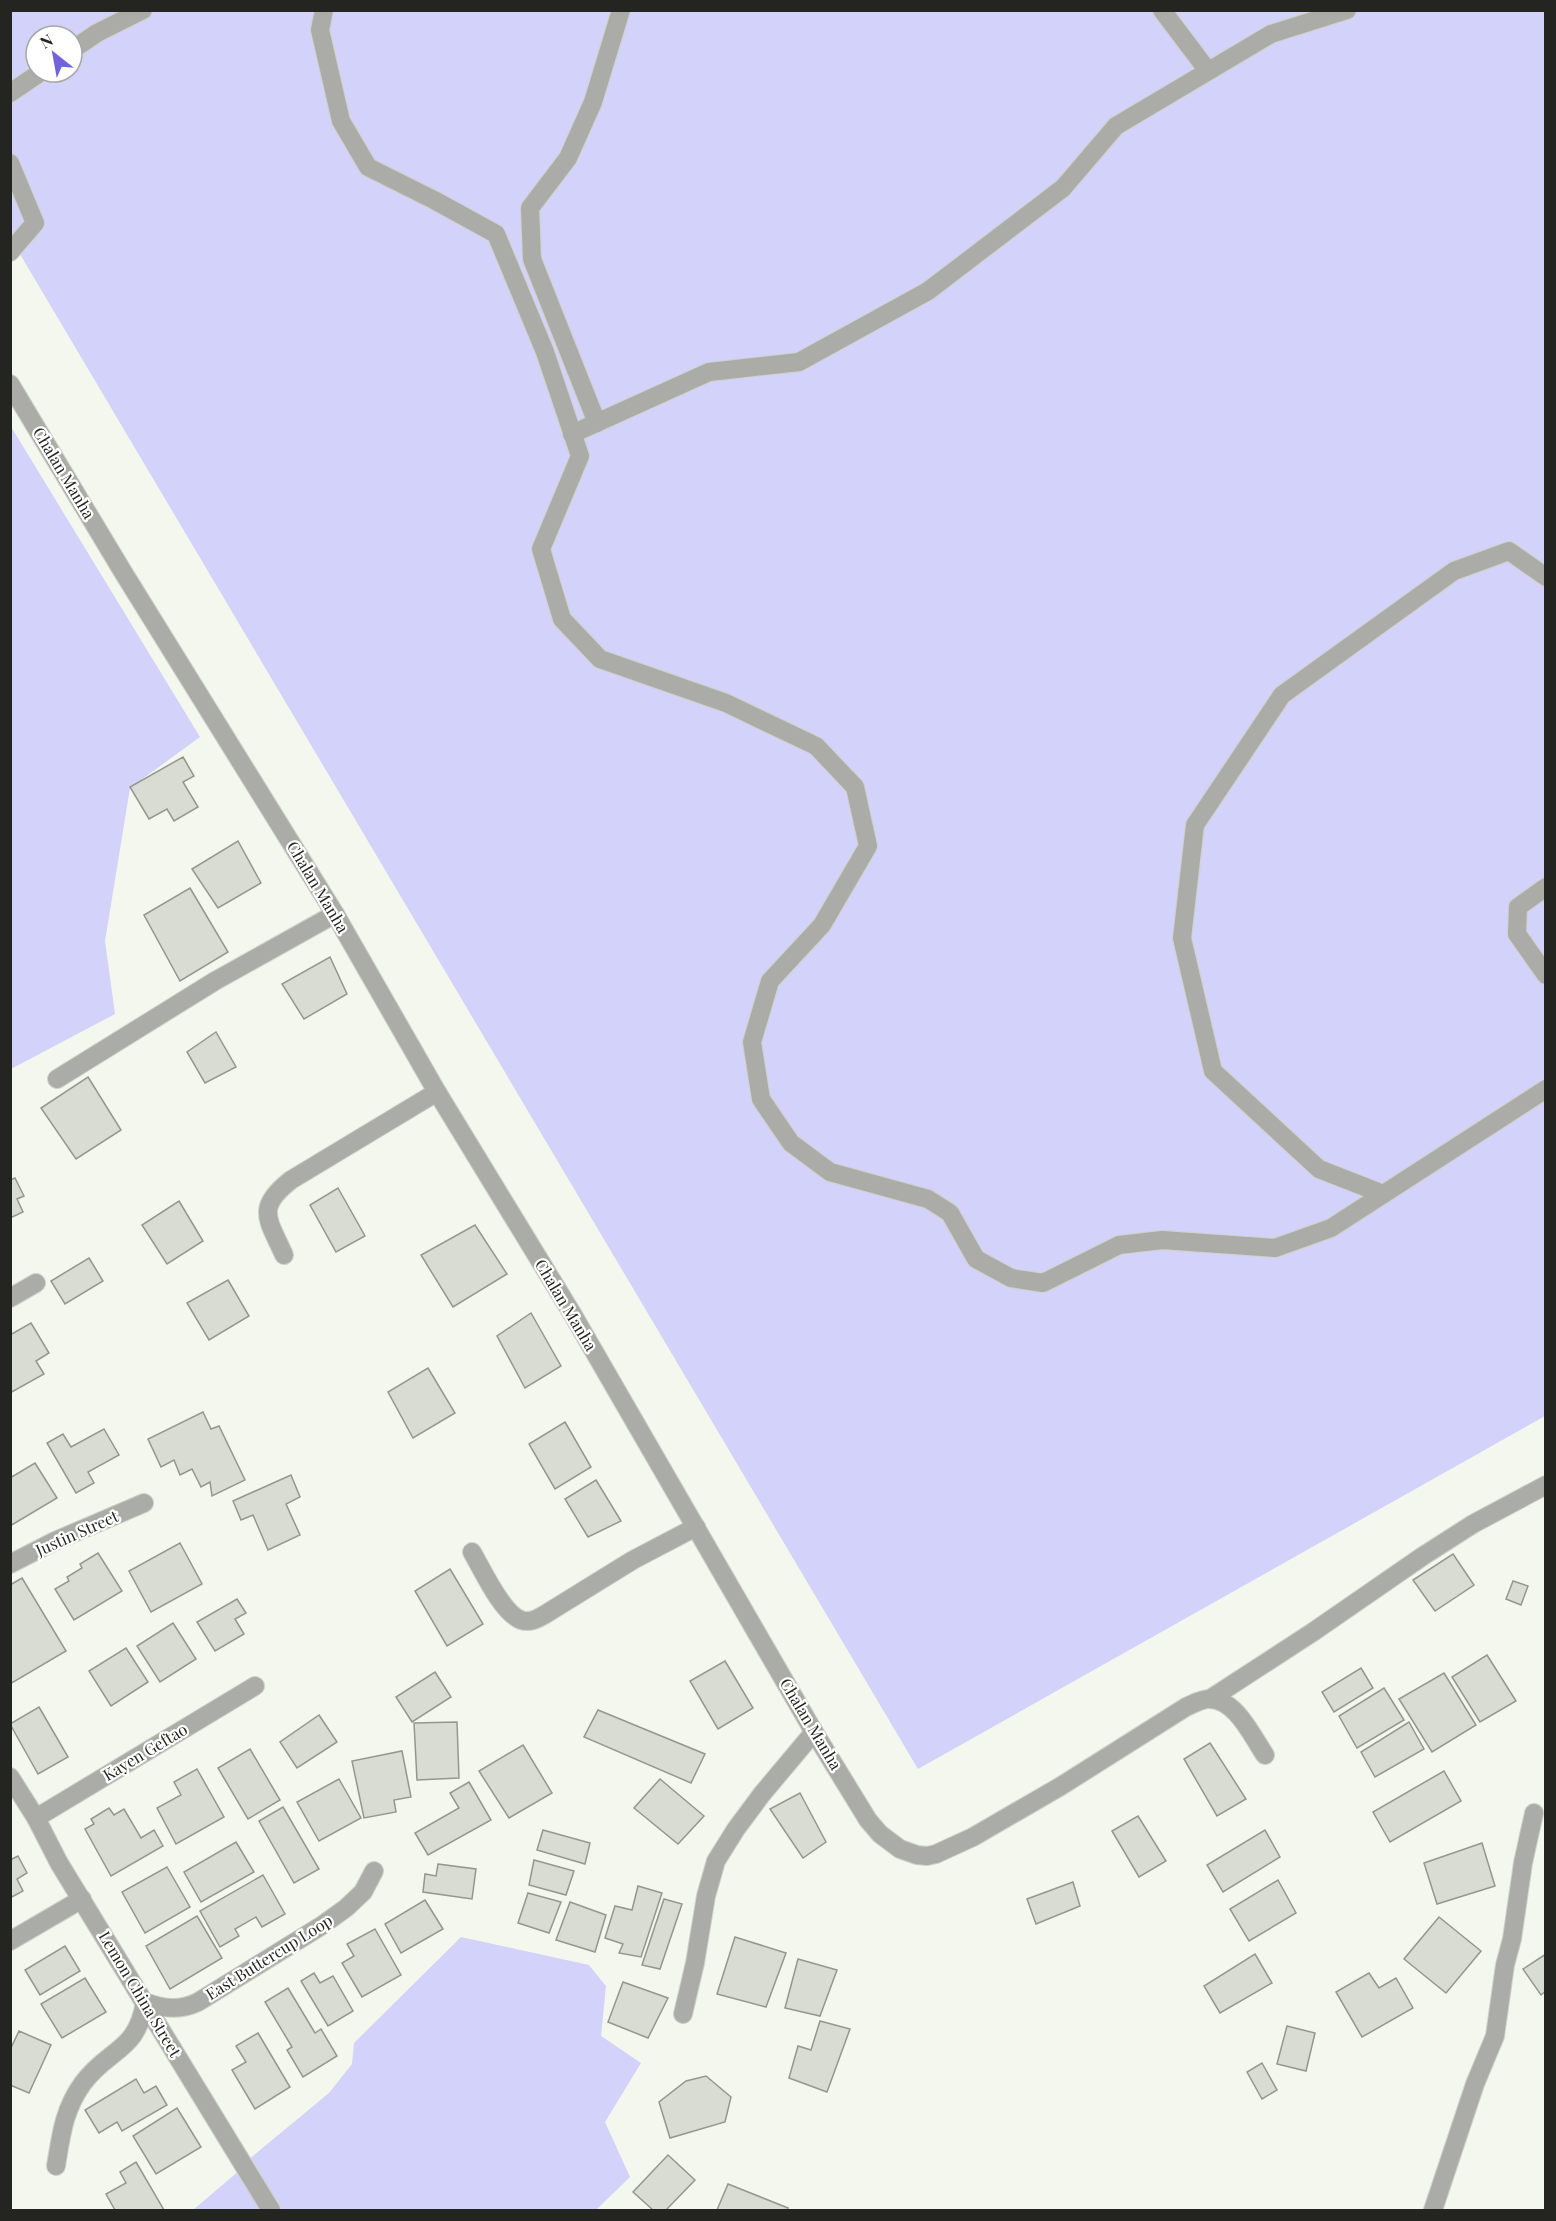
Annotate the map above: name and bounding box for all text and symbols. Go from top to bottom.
north arrow [24,24,84,84]
text: N [36,29,57,53]
street label: Chalan Manha [29,423,100,522]
street label: Chalan Manha [283,837,354,936]
street label: Chalan Manha [531,1255,602,1354]
street label: Justin Street [31,1505,122,1560]
street label: Chalan Manha [776,1674,847,1773]
street label: Kayen Geftao [99,1718,191,1785]
street label: East Buttercup Loop [201,1909,336,2004]
street label: Lemon China Street [94,1927,187,2061]

